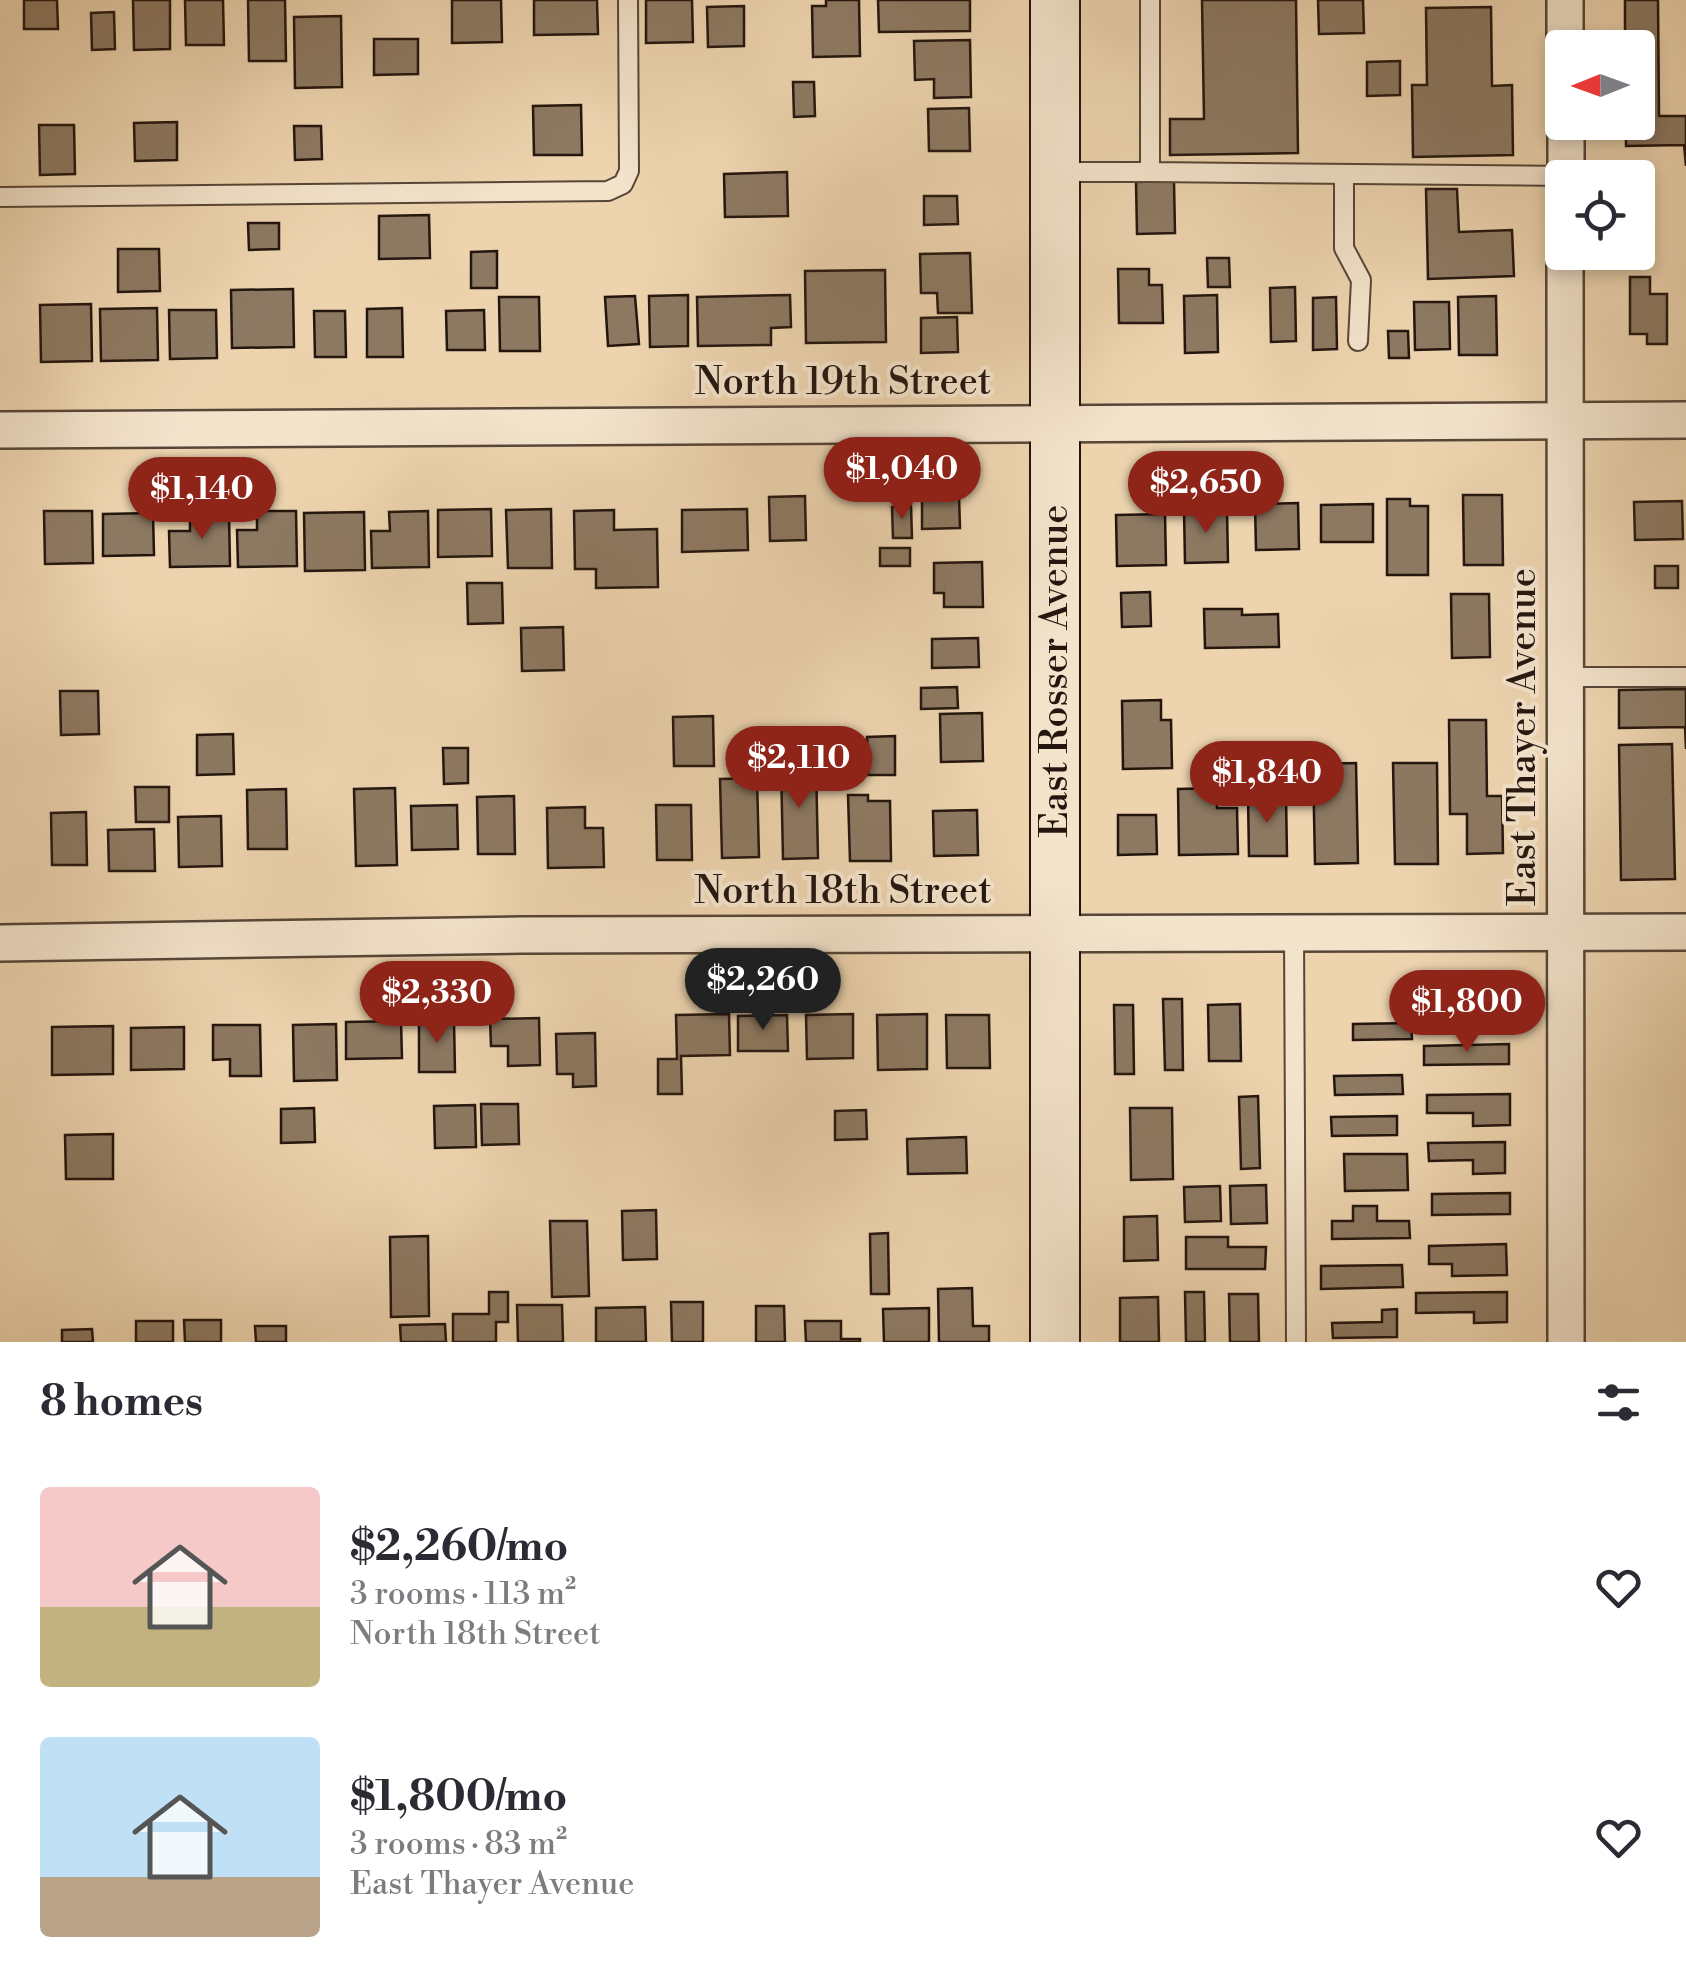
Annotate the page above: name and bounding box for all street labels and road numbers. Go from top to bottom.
street label: North 19th Street [695,359,991,406]
street label: East Rosser Avenue [1032,505,1079,838]
street label: East Thayer Avenue [1500,568,1547,906]
street label: North 18th Street [694,868,992,915]

